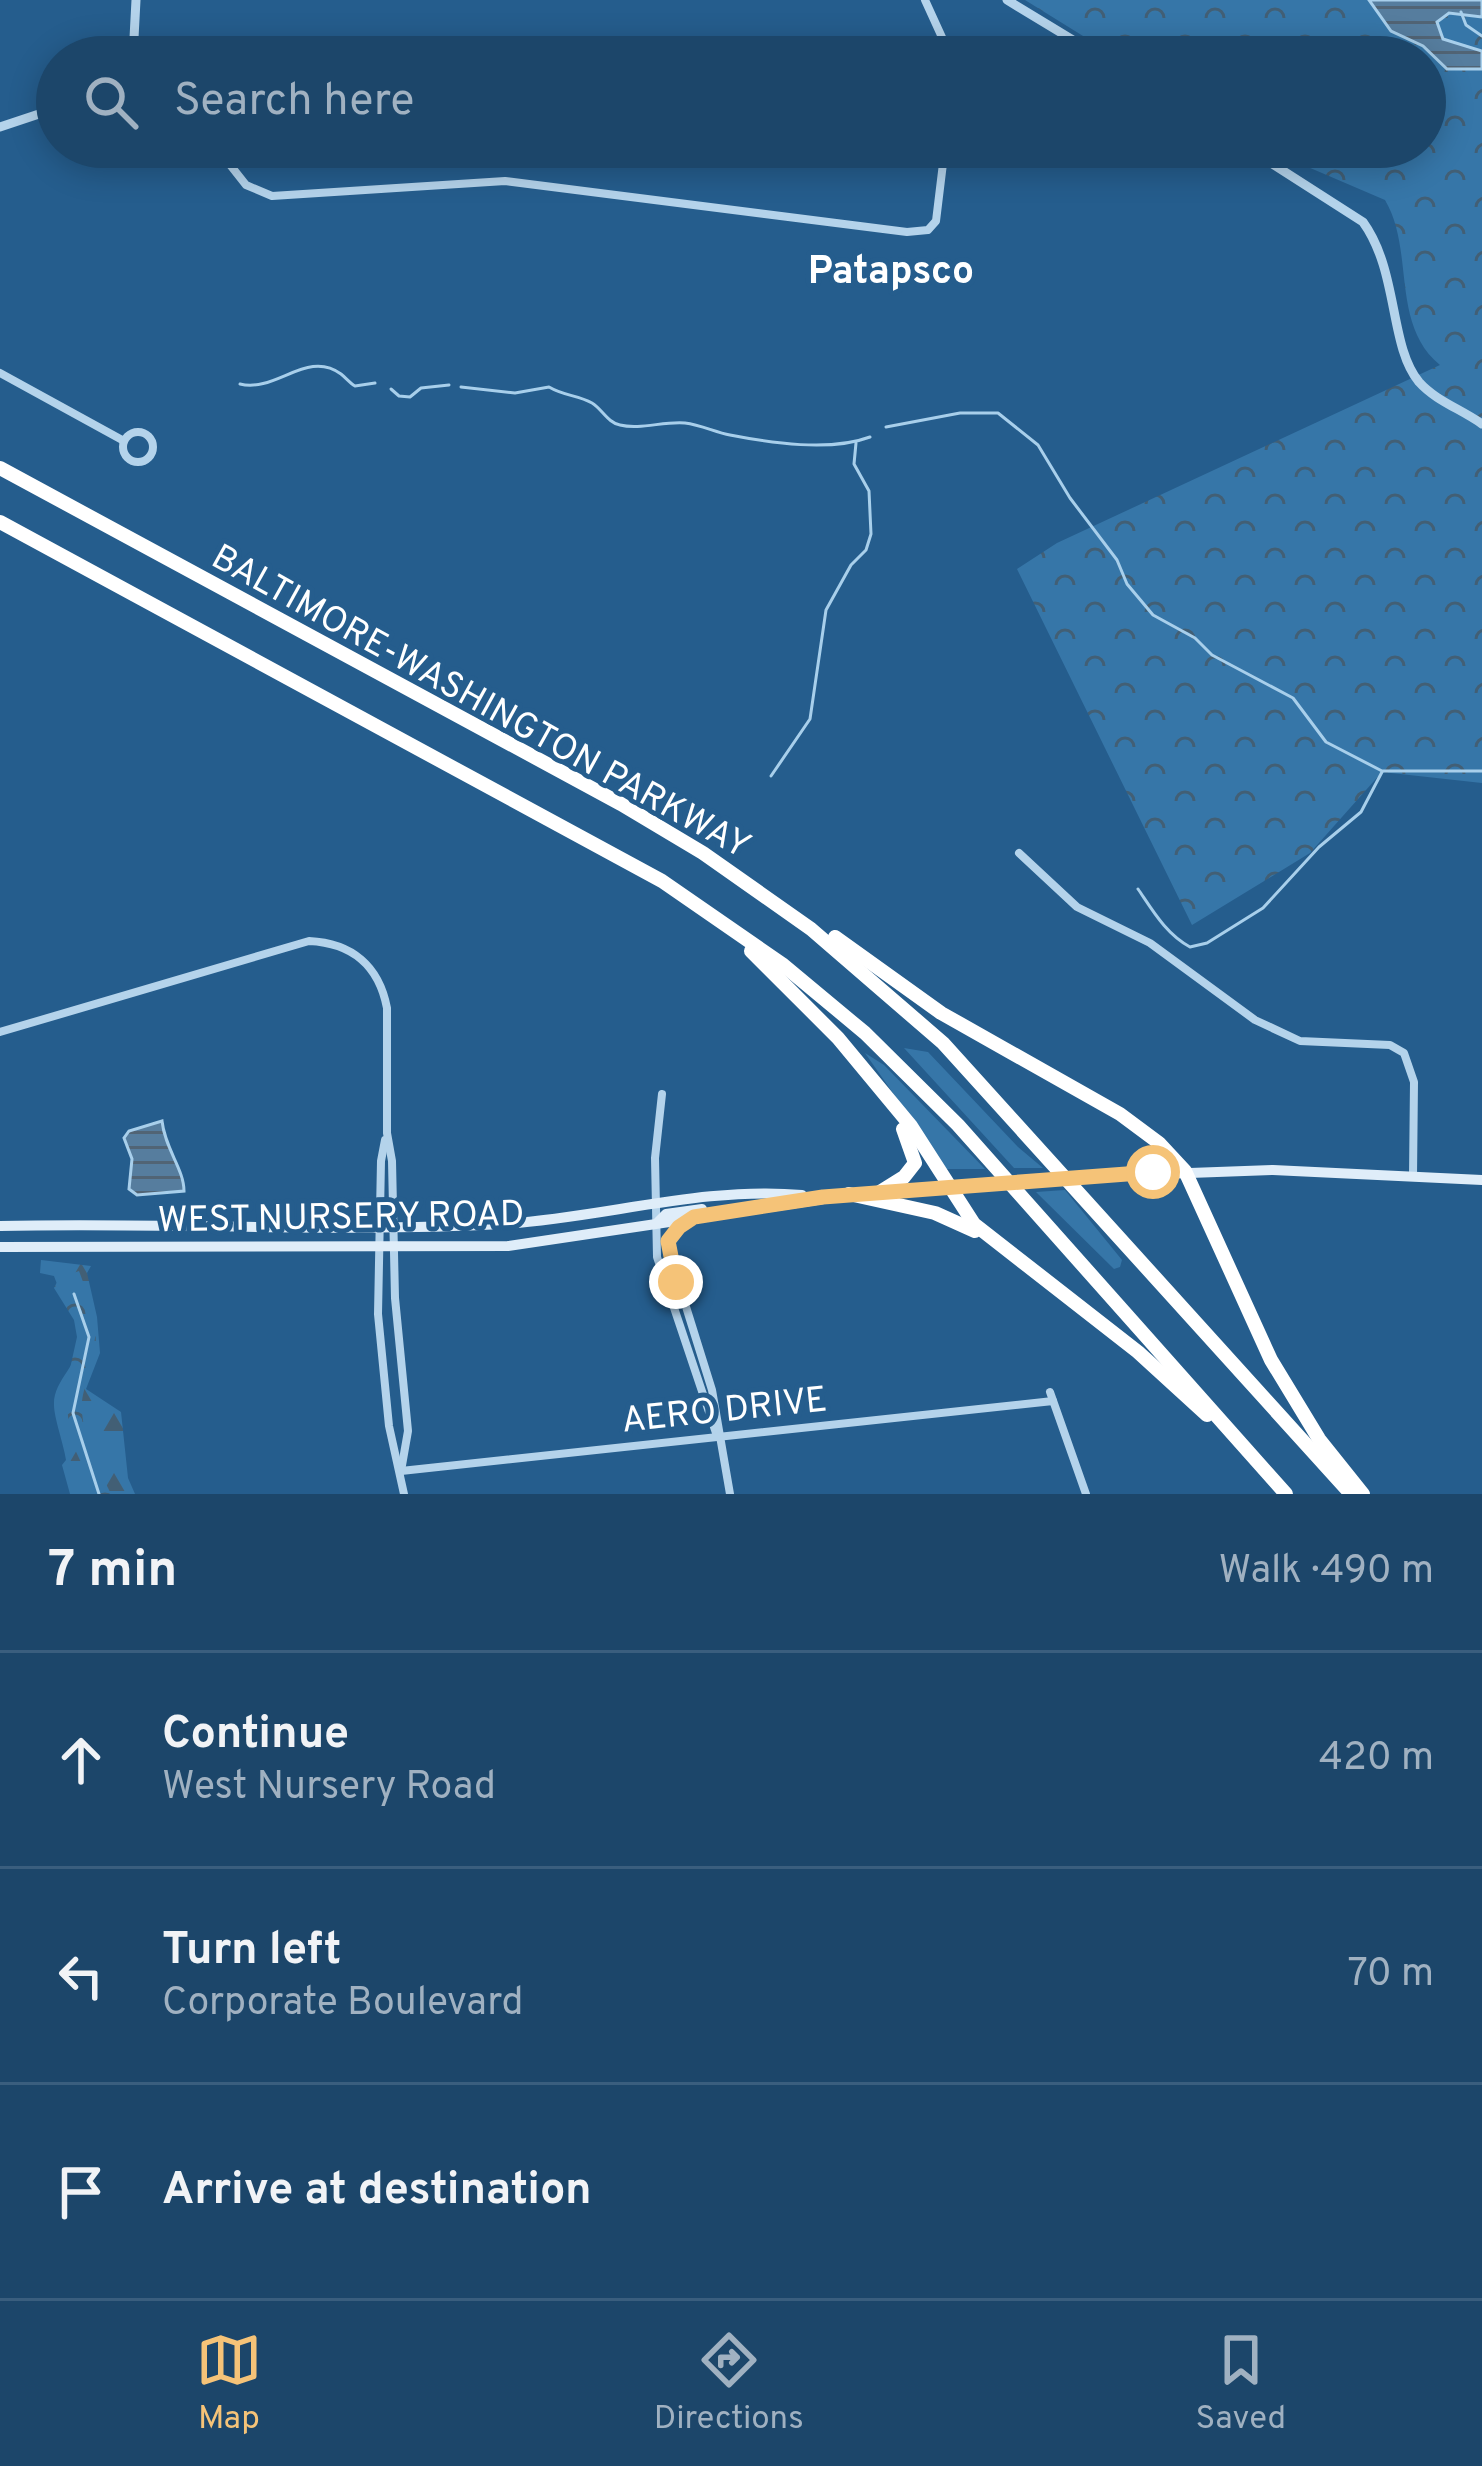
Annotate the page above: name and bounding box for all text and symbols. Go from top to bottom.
search box [36,36,1446,168]
icon: search [78,69,144,135]
text: Search here [174,74,414,131]
district label: Patapsco [808,249,974,298]
street label: BALTIMORE-WASHINGTON PARKWAY [203,536,758,871]
route start [1126,1145,1180,1199]
street label: WEST NURSERY ROAD [157,1193,525,1245]
route end [649,1255,703,1309]
street label: AERO DRIVE [619,1378,829,1446]
text: 7 min [48,1540,178,1605]
text: Walk · 490 m [1219,1548,1434,1597]
text: Continue [162,1707,349,1764]
icon: ahead [48,1727,114,1793]
text: 420 m [1319,1735,1434,1784]
text: West Nursery Road [162,1764,496,1813]
text: Turn left [162,1923,341,1980]
icon: left [48,1943,114,2009]
text: 70 m [1348,1951,1434,2000]
text: Corporate Boulevard [162,1980,523,2029]
icon: arrive [48,2159,114,2225]
text: Arrive at destination [162,2163,592,2220]
tab: Map [196,2327,262,2441]
tab: Directions [654,2327,804,2441]
tab: Saved [1195,2327,1286,2441]

